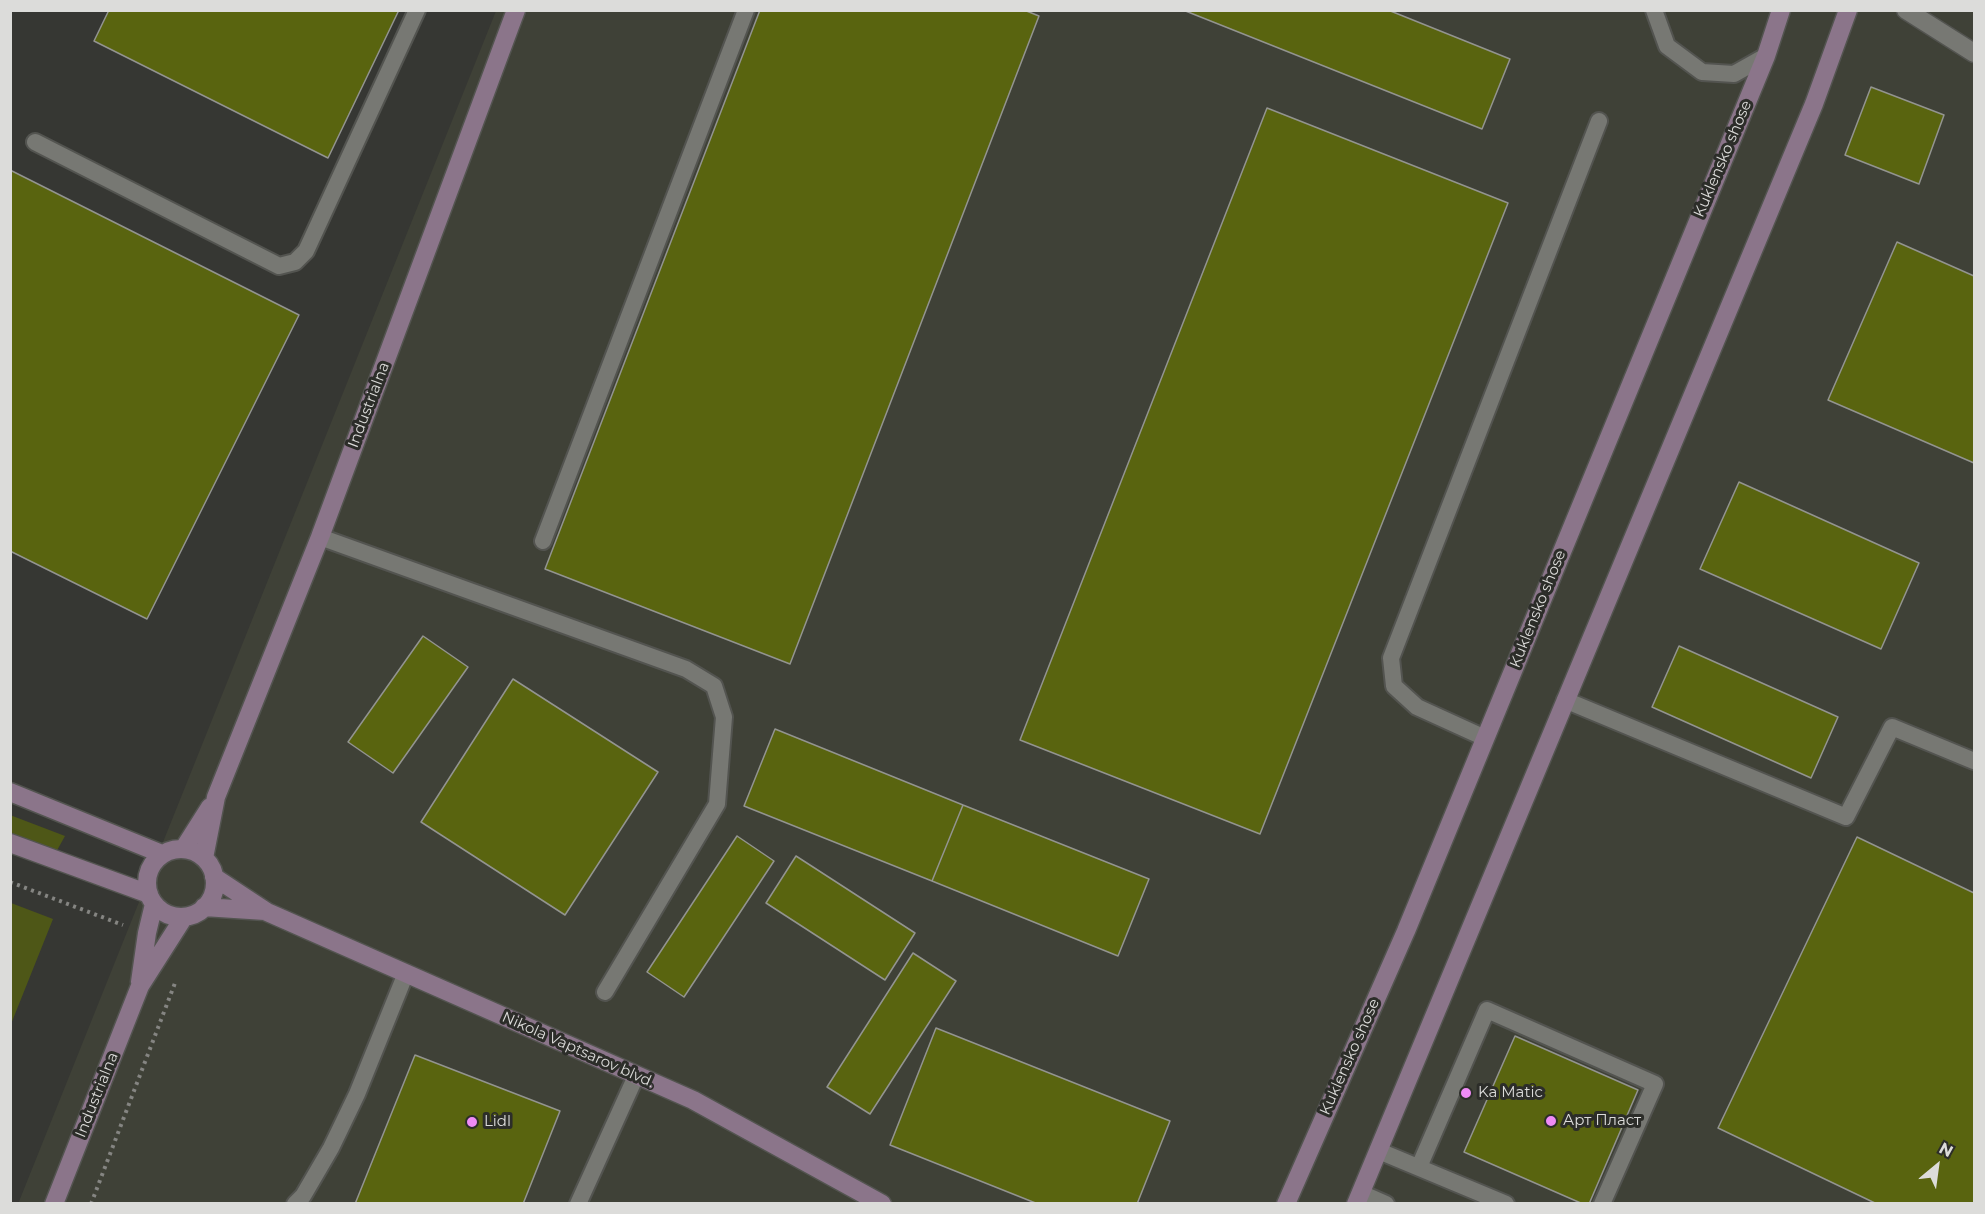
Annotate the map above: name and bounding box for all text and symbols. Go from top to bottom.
street label: Kuklensko shose [1690,98,1756,220]
street label: Industrialna [344,360,394,450]
street label: Kuklensko shose [1506,548,1570,670]
street label: Kuklensko shose [1316,996,1384,1118]
street label: Nikola Vaptsarov blvd. [499,1008,657,1092]
street label: Industrialna [72,1050,122,1140]
place label: Ka Matic [1478,1084,1543,1102]
marker: Ka Matic [1459,1086,1473,1100]
place label: Арт Пласт [1563,1112,1641,1130]
place label: Lidl [484,1113,511,1131]
marker: Арт Пласт [1544,1114,1558,1128]
marker: Lidl [465,1115,479,1129]
north arrow [1907,1136,1967,1196]
text: N [1936,1138,1956,1161]

